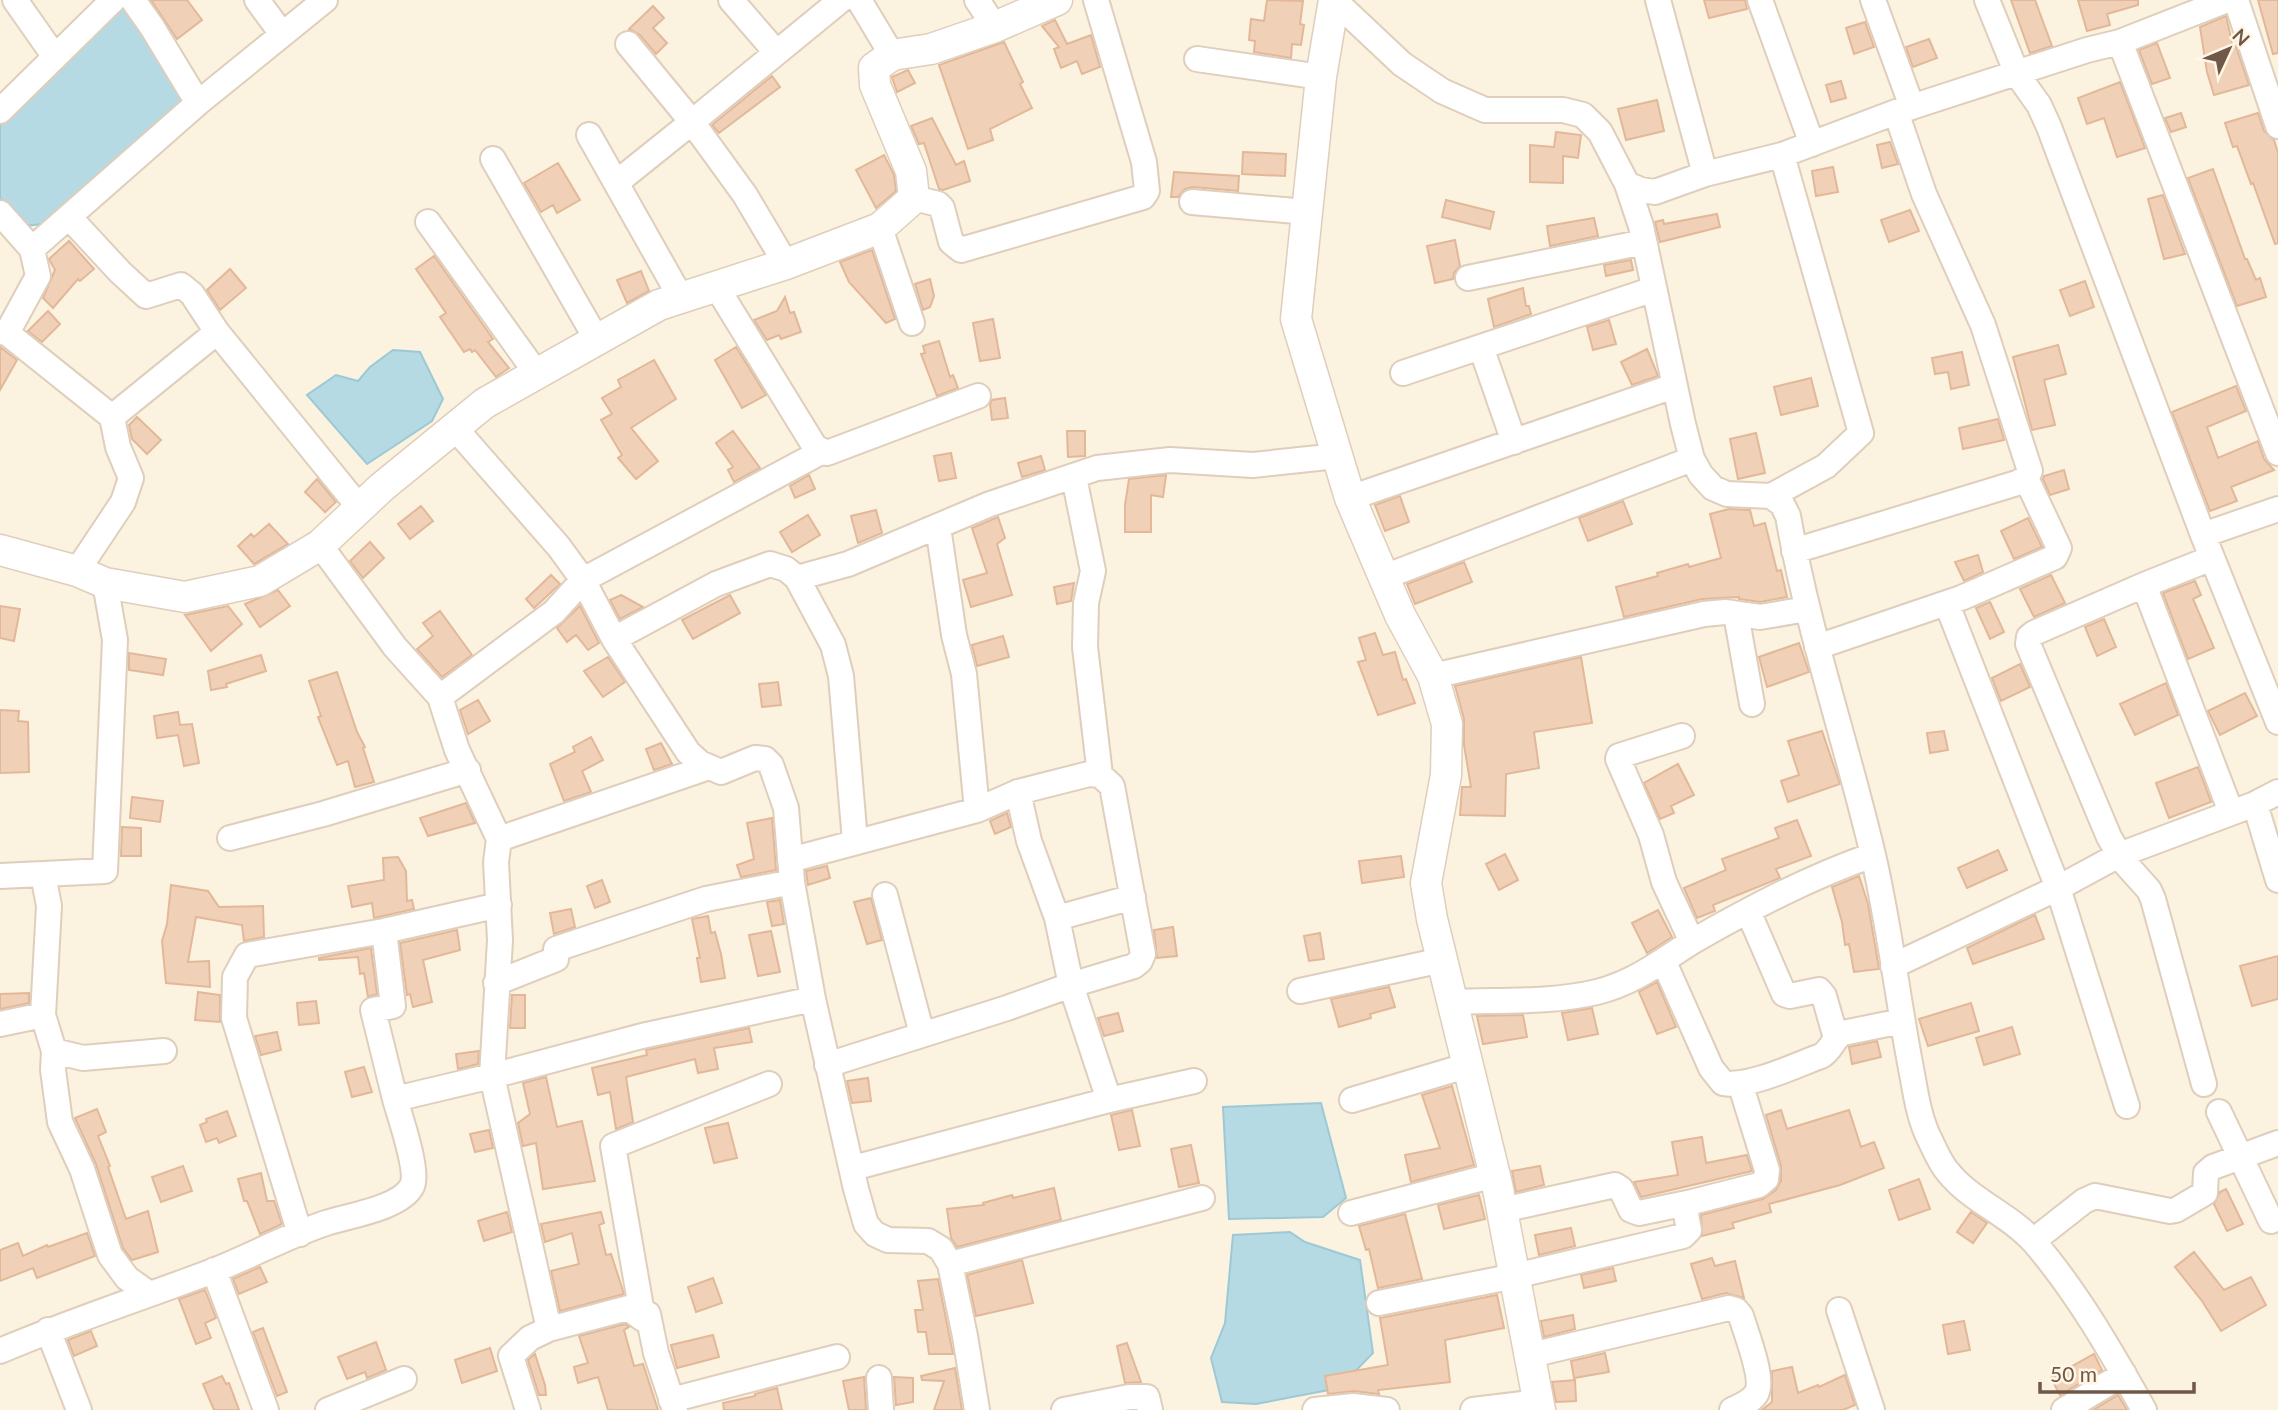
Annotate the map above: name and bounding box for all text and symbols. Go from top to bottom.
north arrow [2194,14,2264,84]
text: N [2228,24,2255,50]
scale bar [2040,1350,2194,1394]
text: 50 m [2050,1361,2097,1386]

